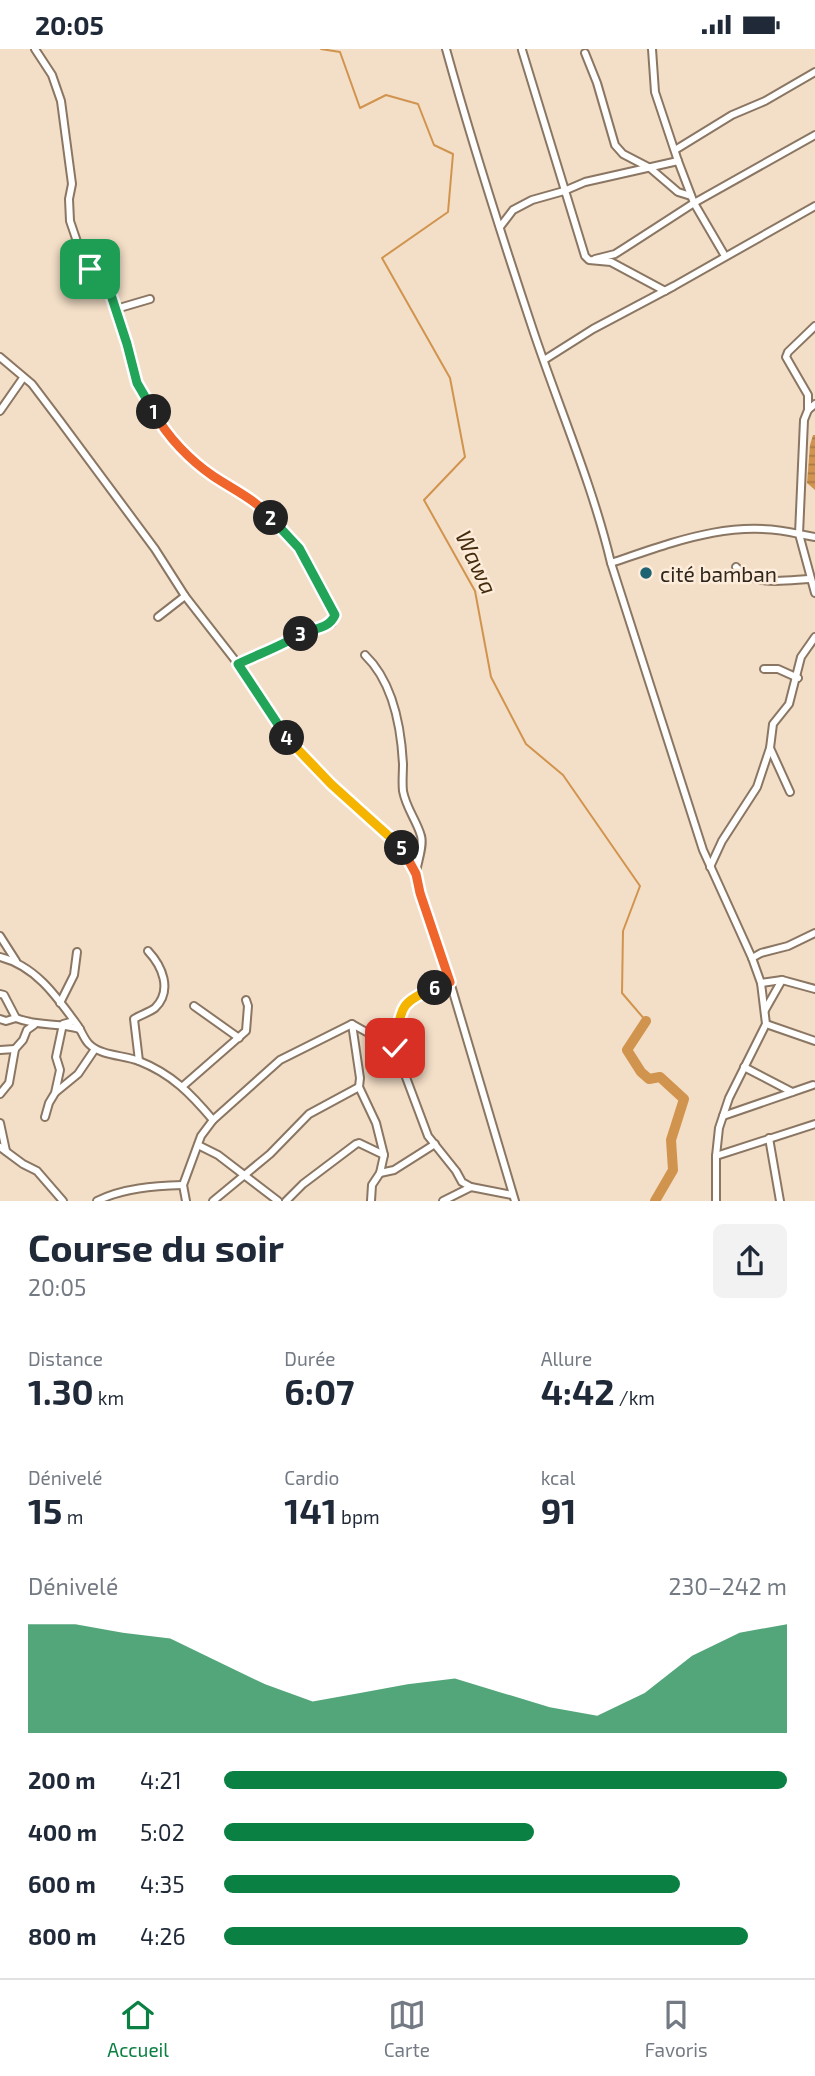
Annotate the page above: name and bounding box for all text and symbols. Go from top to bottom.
text: 20:05 [35,9,104,40]
pin [60,239,120,299]
icon: arrive [71,250,109,288]
pin: 1 [136,395,172,429]
text: 1 [149,400,158,423]
pin: 2 [254,501,288,535]
text: 2 [265,506,276,529]
water label: Wawa [450,526,504,598]
place label: cité bamban [660,561,777,586]
marker: cité bamban [638,565,654,581]
pin: 3 [284,617,318,651]
text: 3 [295,622,306,645]
pin: 4 [270,721,304,755]
text: 4 [280,726,293,749]
pin: 5 [384,831,420,865]
text: 5 [396,836,407,859]
pin: 6 [418,971,452,1005]
text: 6 [429,976,440,999]
pin [365,1018,425,1078]
icon: check [376,1029,414,1067]
text: Course du soir [28,1224,284,1270]
button: share [713,1224,787,1298]
text: 20:05 [28,1273,86,1301]
text: Distance [28,1347,103,1370]
text: Durée [284,1347,336,1370]
text: Allure [541,1347,592,1370]
text: 1.30 [28,1370,94,1412]
text: 6:07 [284,1370,355,1412]
text: 4:42 [541,1370,615,1412]
text: km [94,1386,124,1409]
text: /km [615,1386,655,1409]
text: Dénivelé [28,1466,103,1489]
text: Cardio [284,1466,339,1489]
text: kcal [541,1466,575,1489]
text: 15 [28,1489,62,1531]
text: 141 [284,1489,337,1531]
text: 91 [541,1489,576,1531]
text: m [62,1505,83,1528]
text: bpm [337,1505,380,1528]
text: Dénivelé [28,1572,118,1600]
text: 230–242 m [669,1572,787,1600]
text: 200 m [28,1766,96,1794]
text: 4:21 [140,1766,182,1794]
text: 400 m [28,1818,97,1846]
text: 5:02 [140,1818,185,1846]
text: 600 m [28,1870,96,1898]
text: 4:35 [140,1870,185,1898]
text: 800 m [28,1922,97,1950]
text: 4:26 [140,1922,186,1950]
tab: Accueil [107,1996,169,2061]
tab: Carte [384,1996,430,2061]
tab: Favoris [645,1996,708,2061]

